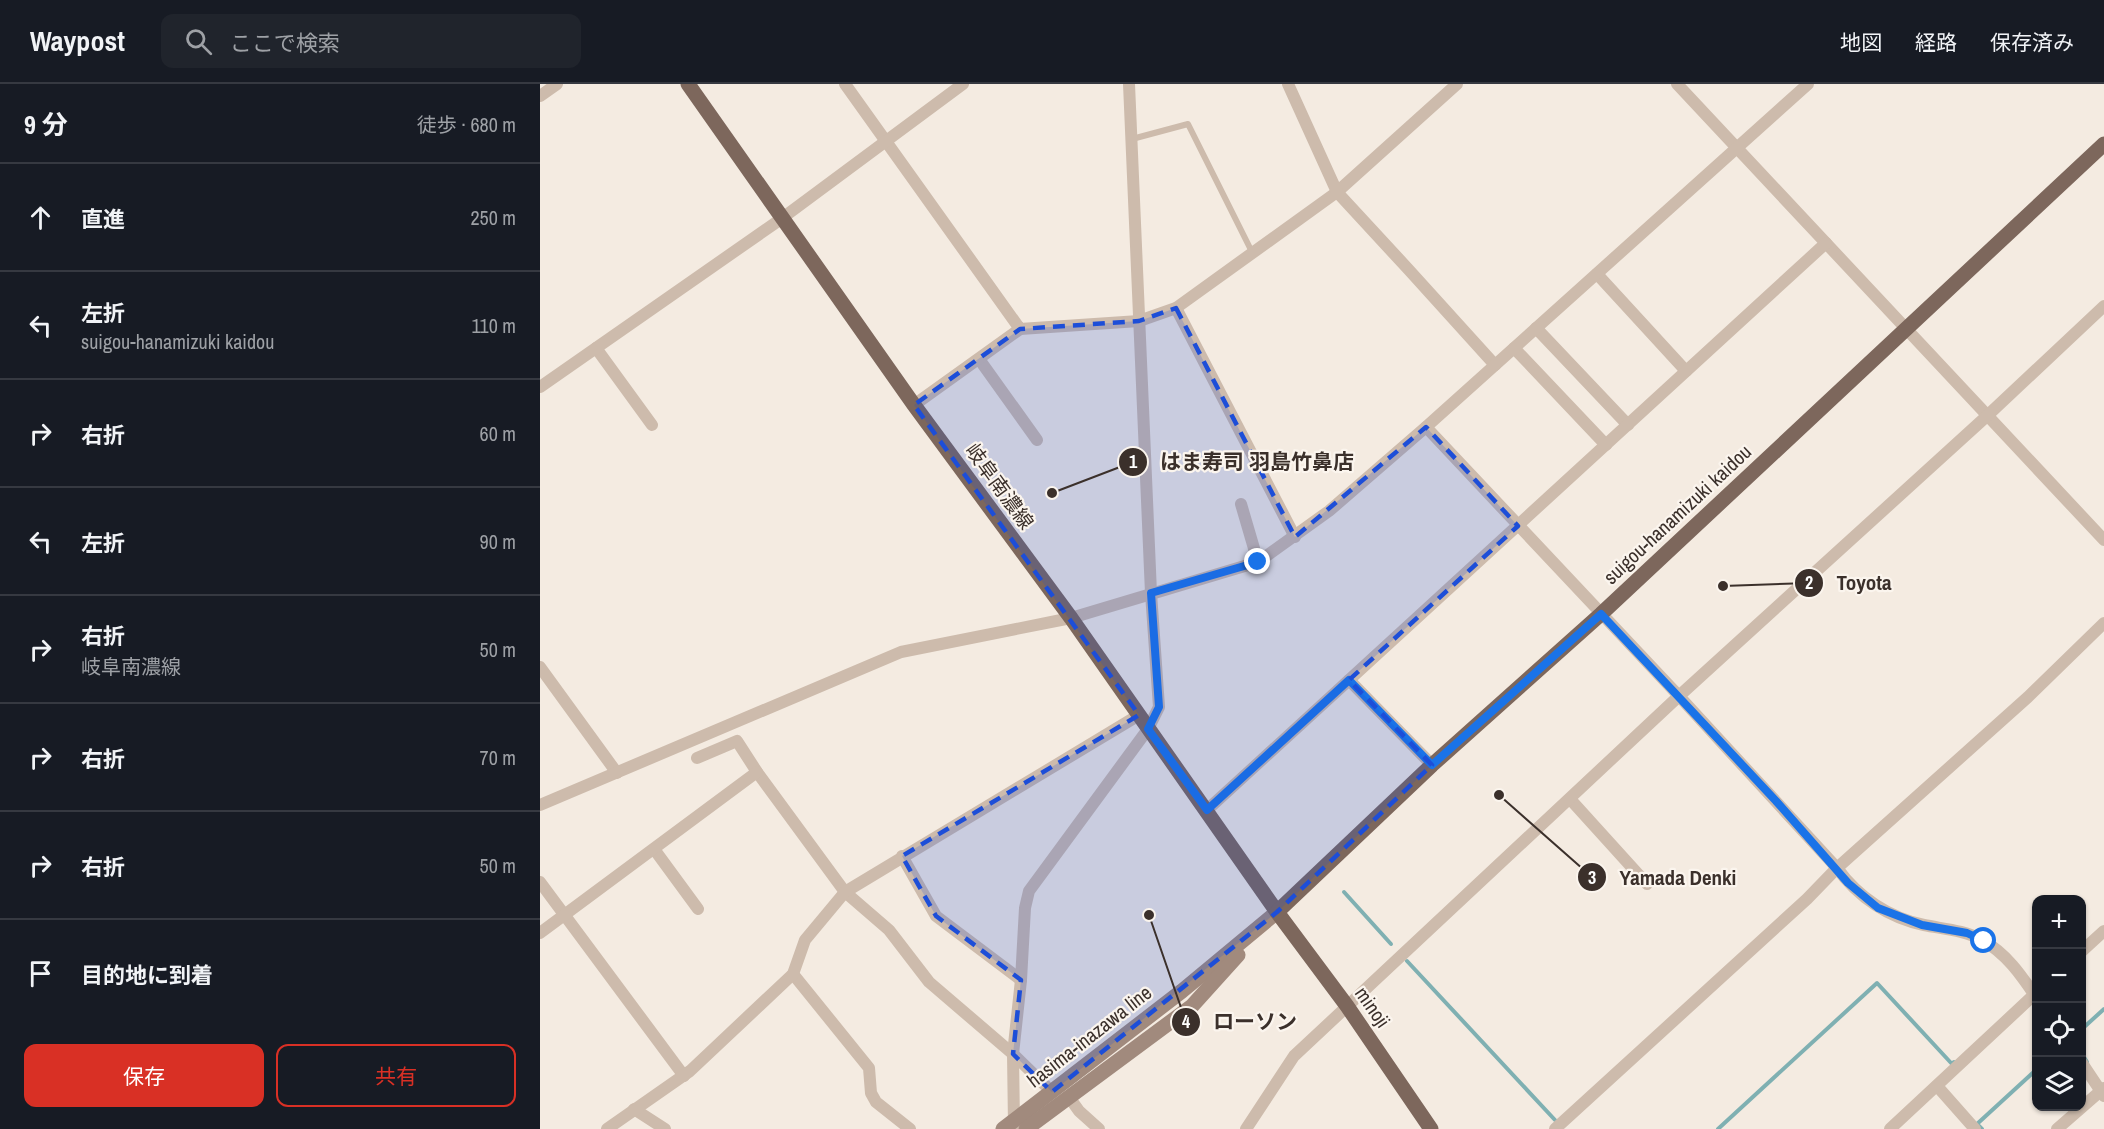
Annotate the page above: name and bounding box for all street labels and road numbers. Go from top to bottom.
street label: 岐阜南濃線 [960,438,1040,534]
street label: suigou-hanamizuki kaidou [1597,438,1757,590]
street label: hasima-inazawa line [1021,979,1157,1093]
street label: minoji [1349,981,1397,1033]

